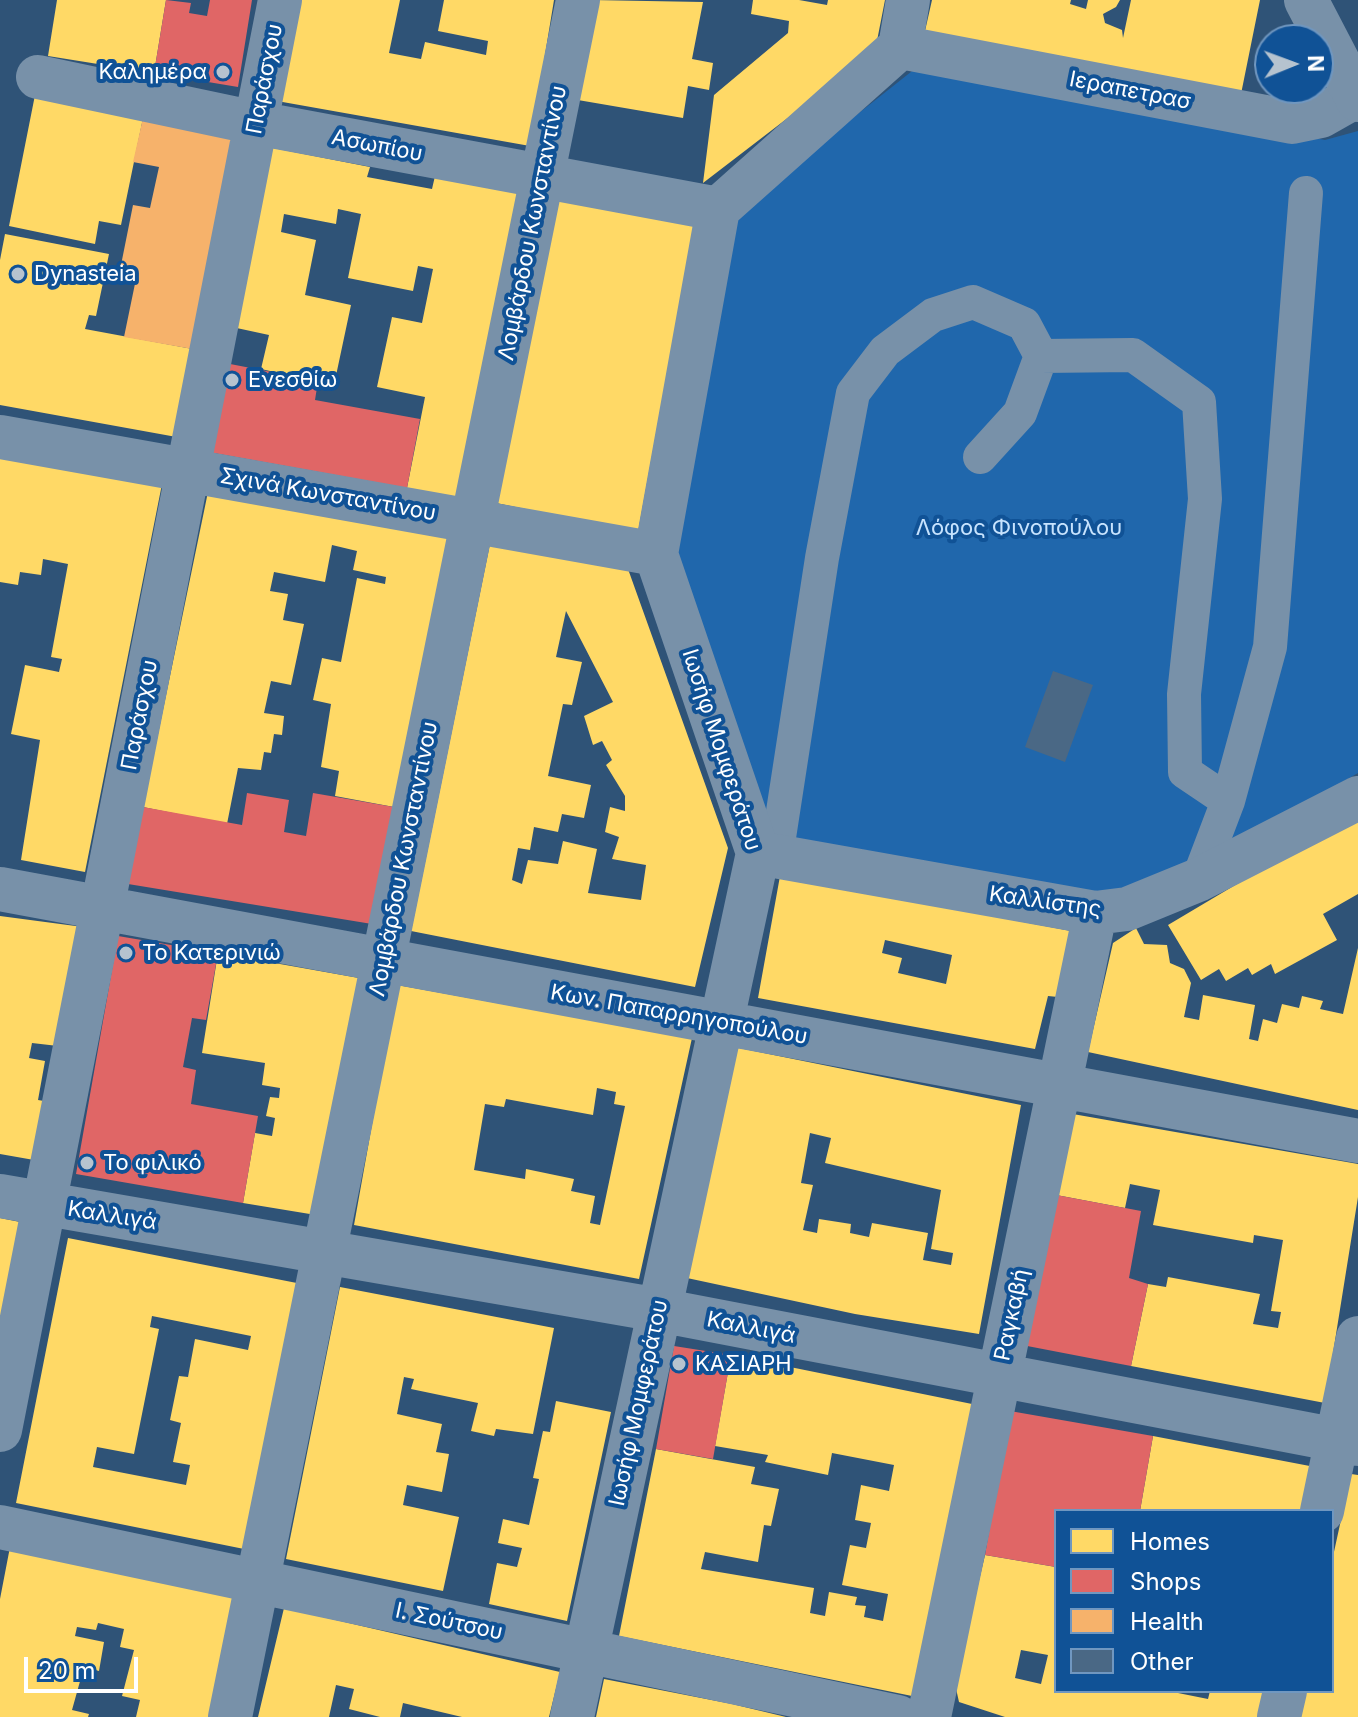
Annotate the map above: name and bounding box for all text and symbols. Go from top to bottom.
street label: Παράσχου [241,22,289,136]
north arrow [1254,24,1334,104]
text: N [1303,55,1329,72]
place label: Καλημέρα [99,59,207,85]
marker: Καλημέρα [214,63,232,81]
street label: Ιεραπετρασ [1067,66,1193,116]
street label: Λομβάρδου Κωνσταντίνου [493,83,573,363]
street label: Ασωπίου [329,124,425,168]
place label: Dynasteia [34,261,137,287]
marker: Dynasteia [9,265,27,283]
place label: Ενεσθίω [248,367,337,393]
marker: Ενεσθίω [223,371,241,389]
street label: Σχινά Κωνσταντίνου [218,463,438,527]
park label: Λόφος Φινοπούλου [916,515,1122,541]
street label: Ιωσήφ Μομφεράτου [676,646,766,854]
street label: Παράσχου [116,658,164,772]
street label: Λομβάρδου Κωνσταντίνου [364,719,444,999]
street label: Καλλίστης [987,881,1103,923]
place label: Το Κατερινιώ [142,940,281,966]
marker: Το Κατερινιώ [117,944,135,962]
street label: Κων. Παπαρρηγοπούλου [548,979,810,1051]
place label: Το φιλικό [103,1150,202,1176]
marker: Το φιλικό [78,1154,96,1172]
street label: Καλλιγά [66,1196,158,1236]
street label: Ραγκαβή [989,1267,1035,1363]
street label: Ιωσήφ Μομφεράτου [604,1297,674,1509]
street label: Καλλιγά [704,1306,798,1350]
place label: ΚΑΣΙΑΡΗ [695,1351,792,1377]
marker: ΚΑΣΙΑΡΗ [670,1355,688,1373]
legend [1054,1509,1334,1693]
text: Homes [1130,1527,1210,1556]
text: Shops [1130,1567,1201,1596]
street label: Ι. Σούτσου [393,1598,505,1646]
text: Health [1130,1607,1204,1636]
scale bar [28,1641,142,1691]
text: Other [1130,1647,1193,1676]
text: 20 m [38,1656,96,1685]

